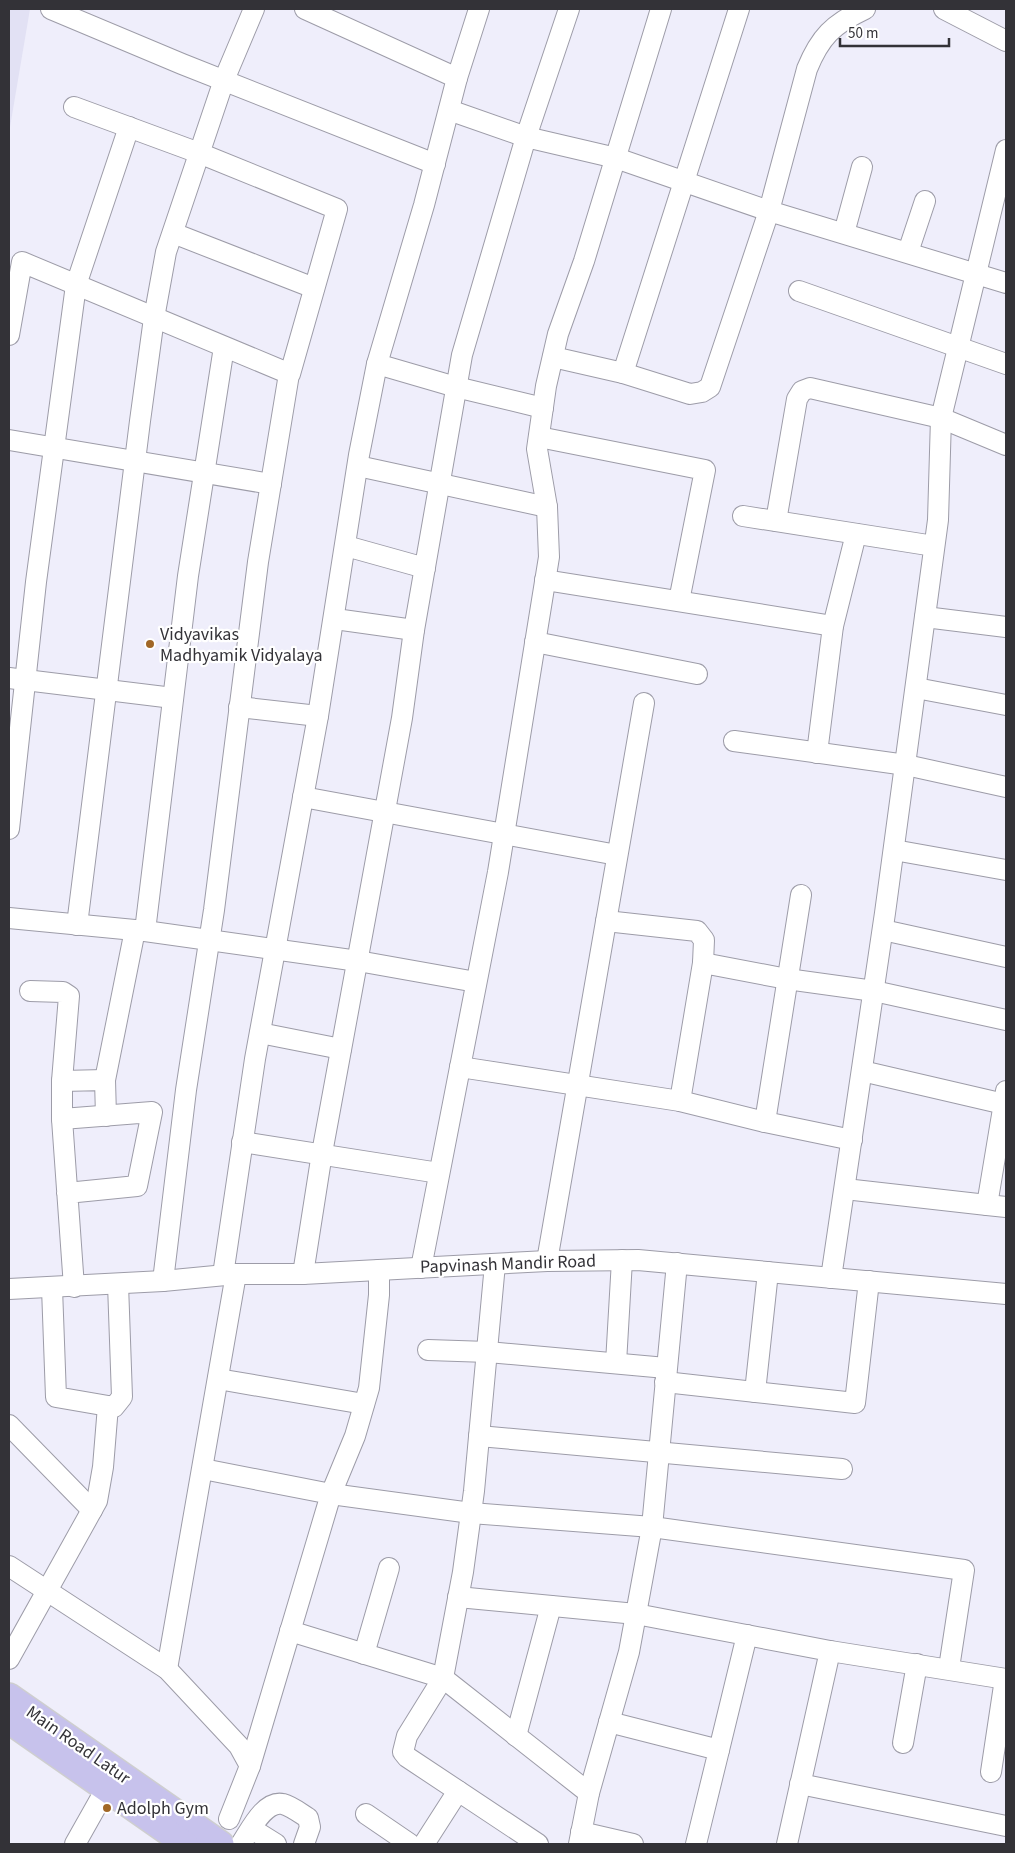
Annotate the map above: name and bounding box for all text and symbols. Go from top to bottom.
scale bar [840,15,949,47]
text: 50 m [848,23,878,44]
place label: Vidyavikas Madhyamik Vidyalaya [160,622,323,668]
marker: Vidyavikas Madhyamik Vidyalaya [144,638,156,650]
street label: Papvinash Mandir Road [420,1248,596,1280]
street label: Main Road Latur [21,1700,136,1791]
place label: Adolph Gym [117,1796,209,1821]
marker: Adolph Gym [101,1802,113,1814]

